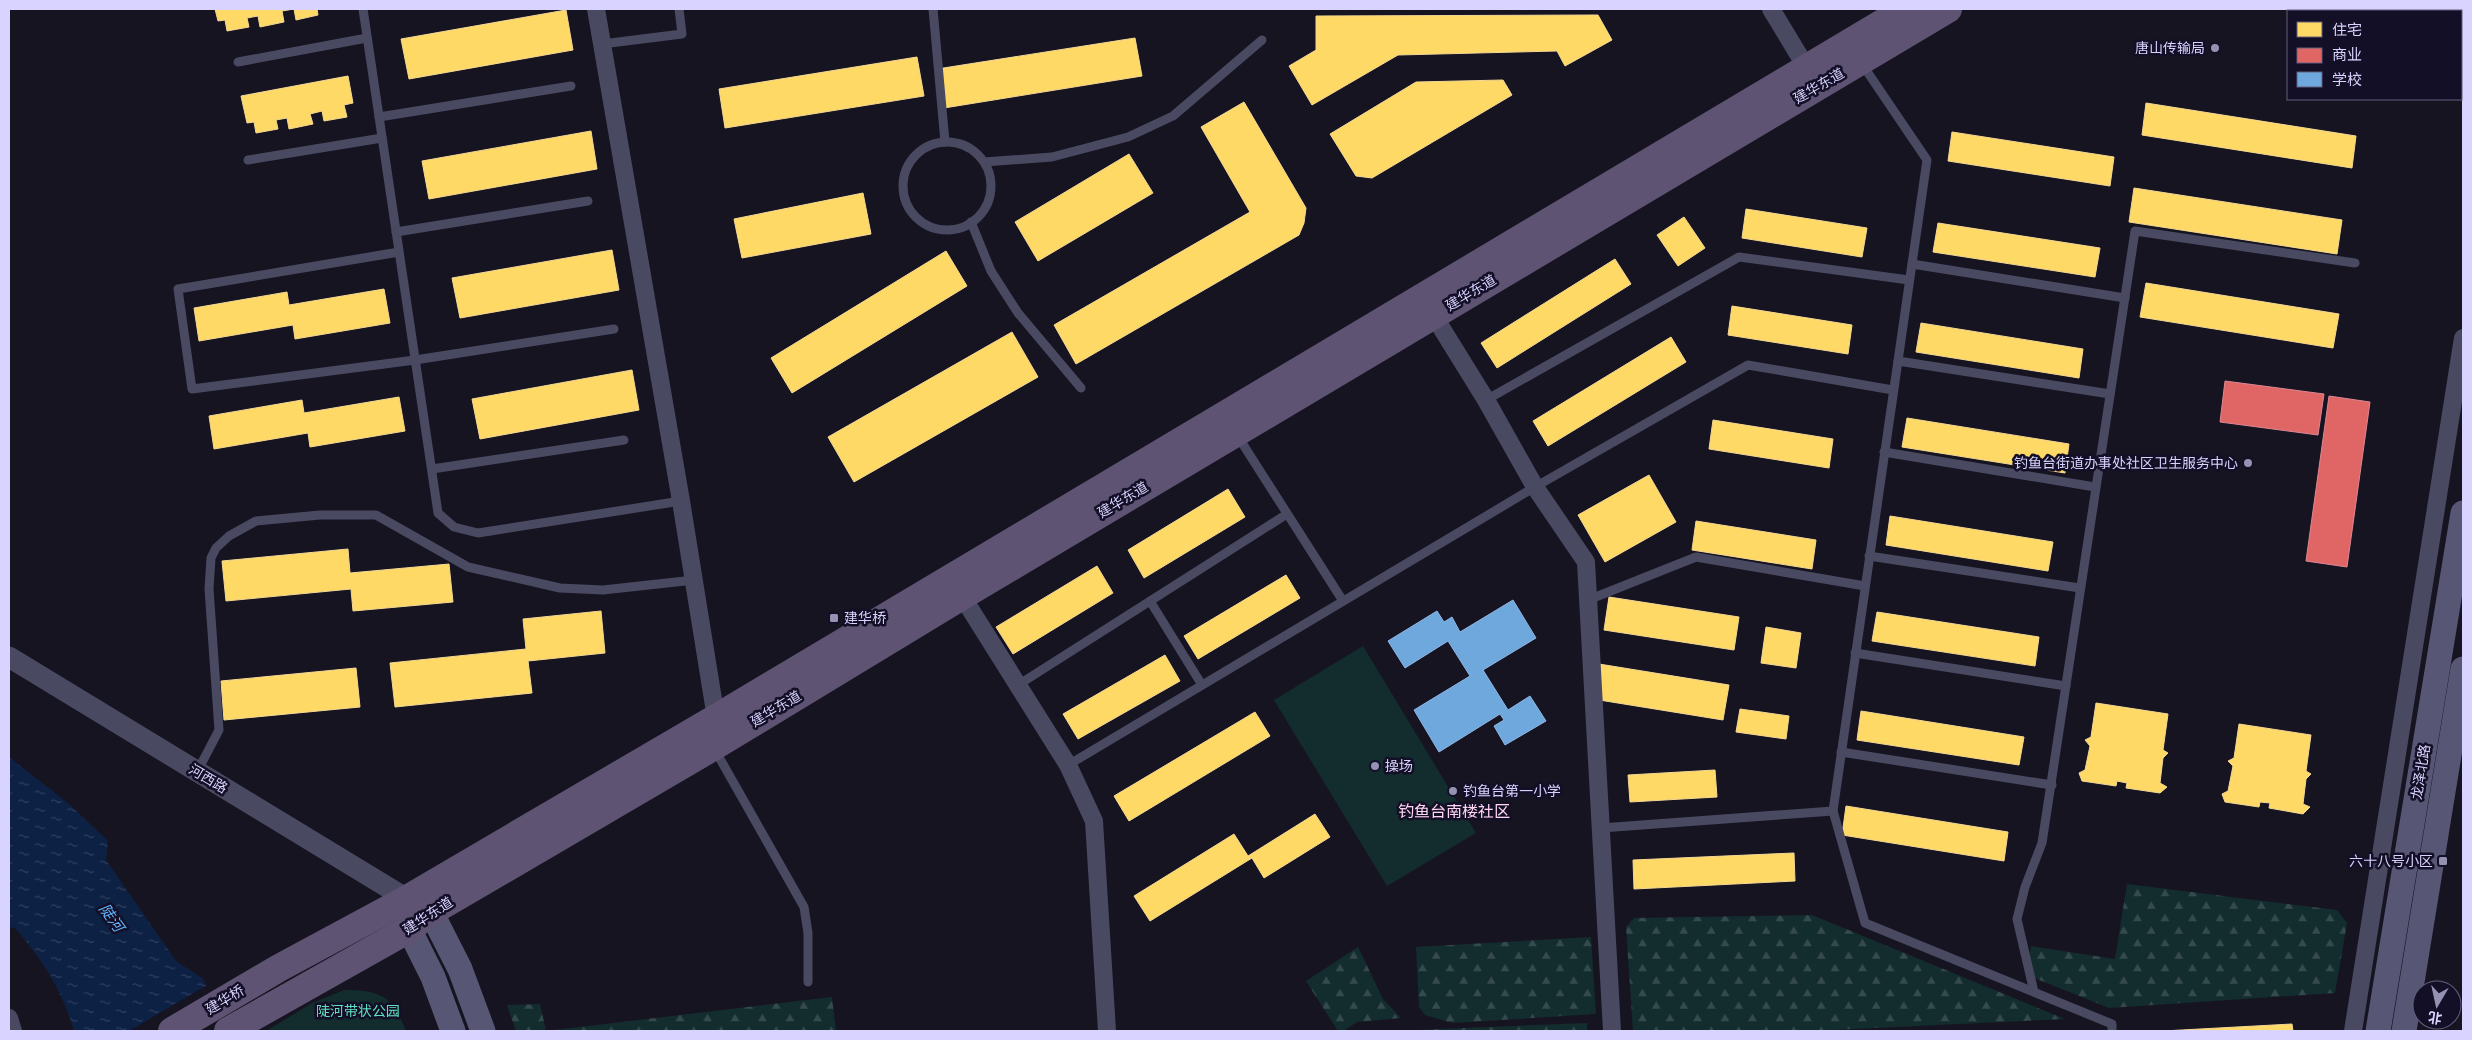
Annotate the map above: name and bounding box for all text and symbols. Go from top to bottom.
legend [2287,10,2462,100]
text: 住宅 [2332,21,2362,40]
place label: 唐山传输局 [2135,40,2205,57]
marker: 唐山传输局 [2209,42,2221,54]
text: 商业 [2332,46,2362,65]
street label: 建华东道 [1791,65,1847,107]
text: 学校 [2332,71,2362,90]
street label: 建华东道 [1443,271,1499,315]
place label: 钓鱼台街道办事处社区卫生服务中心 [2014,455,2238,472]
marker: 钓鱼台街道办事处社区卫生服务中心 [2242,457,2254,469]
street label: 建华东道 [1095,478,1151,522]
place label: 建华桥 [844,610,886,627]
marker: 建华桥 [828,612,840,624]
street label: 建华东道 [748,687,804,731]
street label: 龙泽北路 [2408,743,2434,801]
place label: 操场 [1385,758,1413,775]
marker: 操场 [1369,760,1381,772]
street label: 河西路 [186,761,230,797]
place label: 钓鱼台第一小学 [1463,783,1561,800]
marker: 钓鱼台第一小学 [1447,785,1459,797]
district label: 钓鱼台南楼社区 [1398,803,1510,822]
place label: 六十八号小区 [2349,853,2433,870]
marker: 六十八号小区 [2437,855,2449,867]
street label: 建华东道 [400,894,456,938]
water label: 陡河 [94,900,129,938]
north arrow [2412,980,2462,1030]
street label: 建华桥 [203,982,247,1018]
park label: 陡河带状公园 [316,1003,400,1020]
text: 北 [2427,1008,2443,1027]

